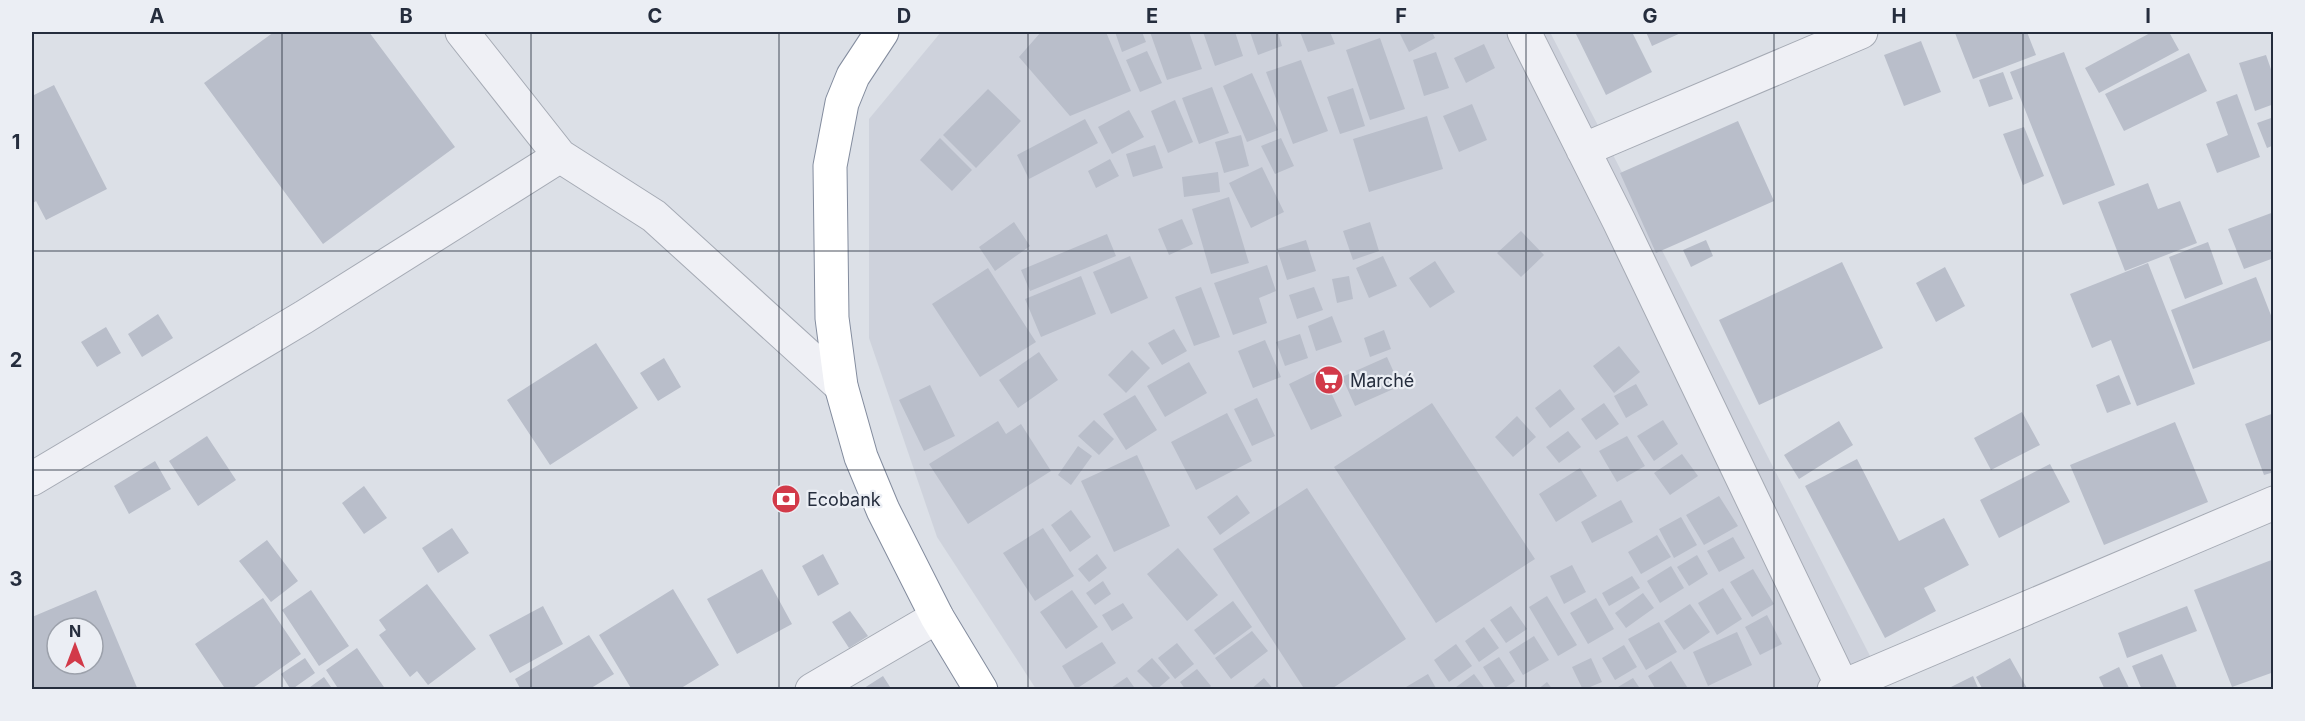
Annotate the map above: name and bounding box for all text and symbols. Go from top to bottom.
text: A [150,4,165,28]
text: B [399,4,413,28]
text: C [648,4,662,28]
text: D [897,4,911,28]
text: E [1146,4,1158,28]
text: F [1395,4,1407,28]
text: G [1642,4,1658,28]
text: H [1892,4,1906,28]
text: I [2145,4,2151,28]
text: 1 [12,130,20,154]
text: 2 [10,348,22,372]
supermarket icon: Marché [1313,364,1345,396]
place label: Marché [1350,370,1414,391]
bank icon: Ecobank [770,483,802,515]
place label: Ecobank [807,489,881,510]
text: 3 [10,567,22,591]
north arrow [45,616,105,676]
text: N [69,621,81,641]

